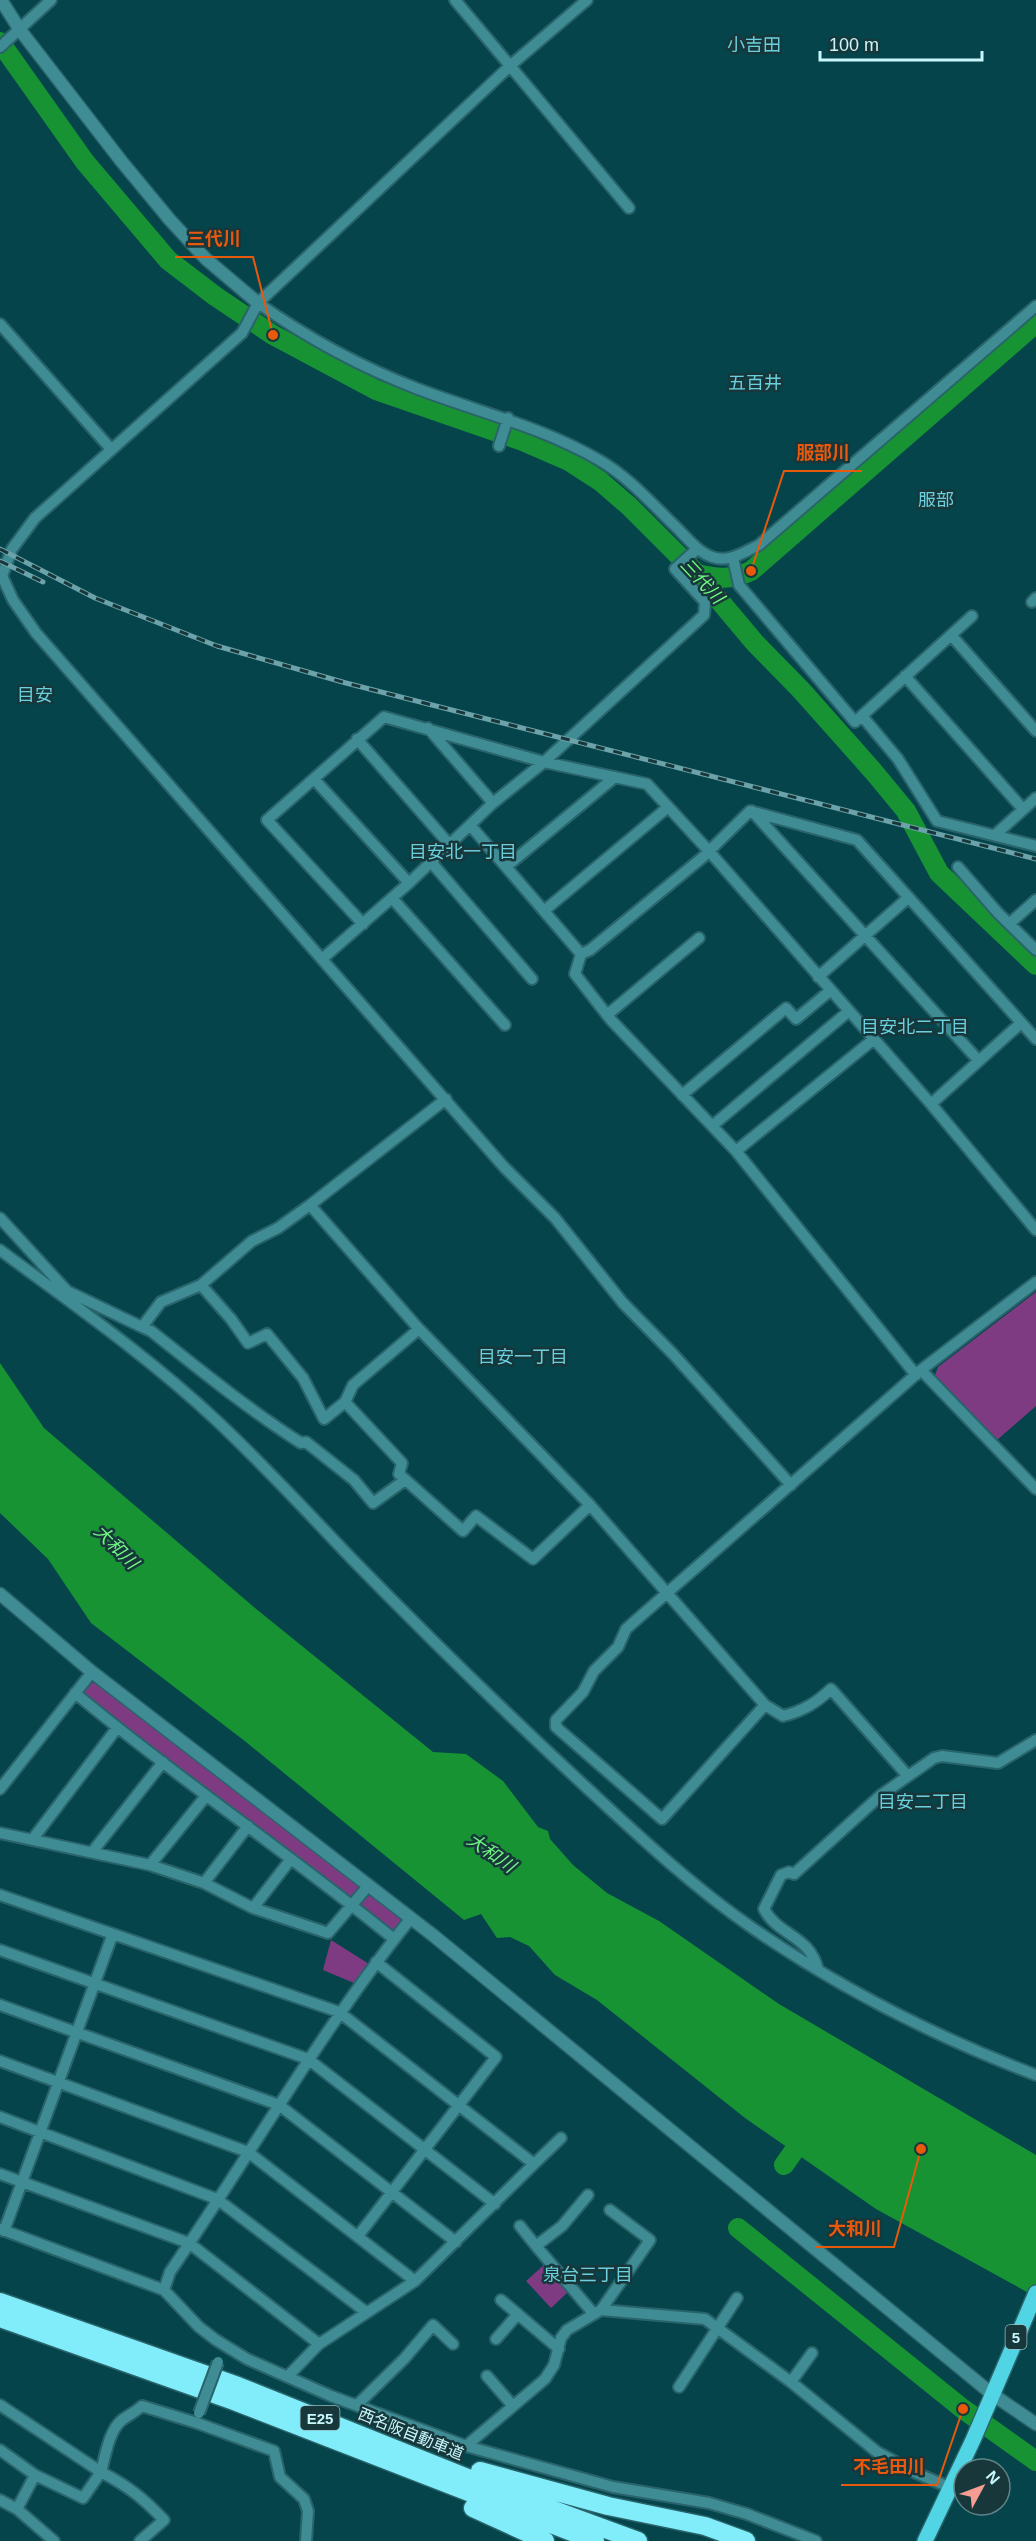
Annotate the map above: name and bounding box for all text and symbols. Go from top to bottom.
scale bar [820,24,982,62]
district label: 小吉田 [727,35,781,55]
text: 100 m [829,35,879,55]
callout: 三代川 [175,221,253,257]
text: 三代川 [187,229,241,249]
district label: 五百井 [728,373,782,393]
callout: 服部川 [784,435,862,471]
text: 服部川 [796,443,850,463]
district label: 服部 [918,490,954,510]
water label: 三代川 [676,554,729,609]
district label: 目安 [17,685,53,705]
district label: 目安北一丁目 [409,842,517,862]
district label: 目安北二丁目 [861,1017,969,1037]
district label: 目安一丁目 [478,1347,568,1367]
water label: 大和川 [90,1521,144,1575]
district label: 目安二丁目 [878,1792,968,1812]
water label: 大和川 [463,1829,520,1878]
callout: 大和川 [816,2211,894,2247]
text: 大和川 [828,2219,882,2239]
district label: 泉台三丁目 [543,2265,633,2285]
road number: 5 [1006,2325,1026,2349]
street label: 西名阪自動車道 [356,2405,466,2463]
road number: E25 [300,2406,340,2430]
callout: 不毛田川 [841,2449,937,2485]
text: 不毛田川 [853,2457,925,2477]
north arrow [952,2457,1012,2517]
text: N [983,2468,1003,2487]

